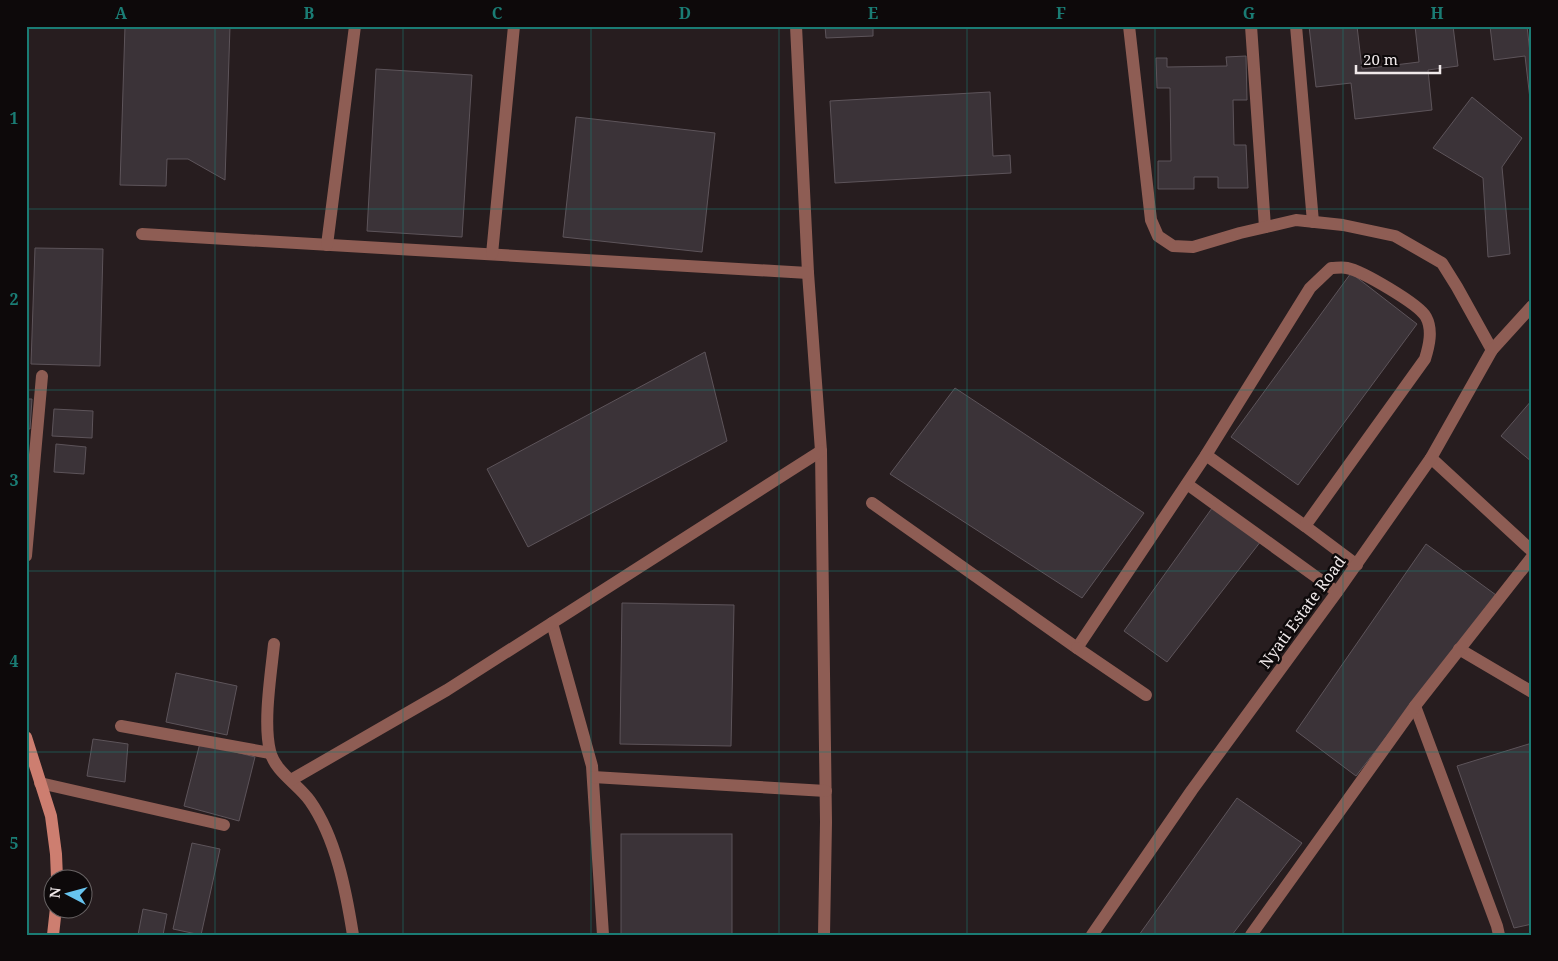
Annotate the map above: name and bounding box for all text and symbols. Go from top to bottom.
text: A [115,2,128,24]
text: B [304,2,315,24]
text: C [492,2,503,24]
text: D [679,2,691,24]
text: E [868,2,878,24]
text: F [1056,2,1066,24]
text: G [1243,2,1255,24]
text: H [1430,2,1444,24]
scale bar [1356,42,1439,74]
text: 20 m [1363,49,1398,69]
text: 1 [9,107,19,129]
text: 2 [9,288,19,310]
text: 3 [9,469,19,491]
street label: Nyati Estate Road [1254,551,1350,673]
text: 4 [9,650,19,672]
text: 5 [9,832,19,854]
north arrow [42,868,92,918]
text: N [45,886,65,899]

